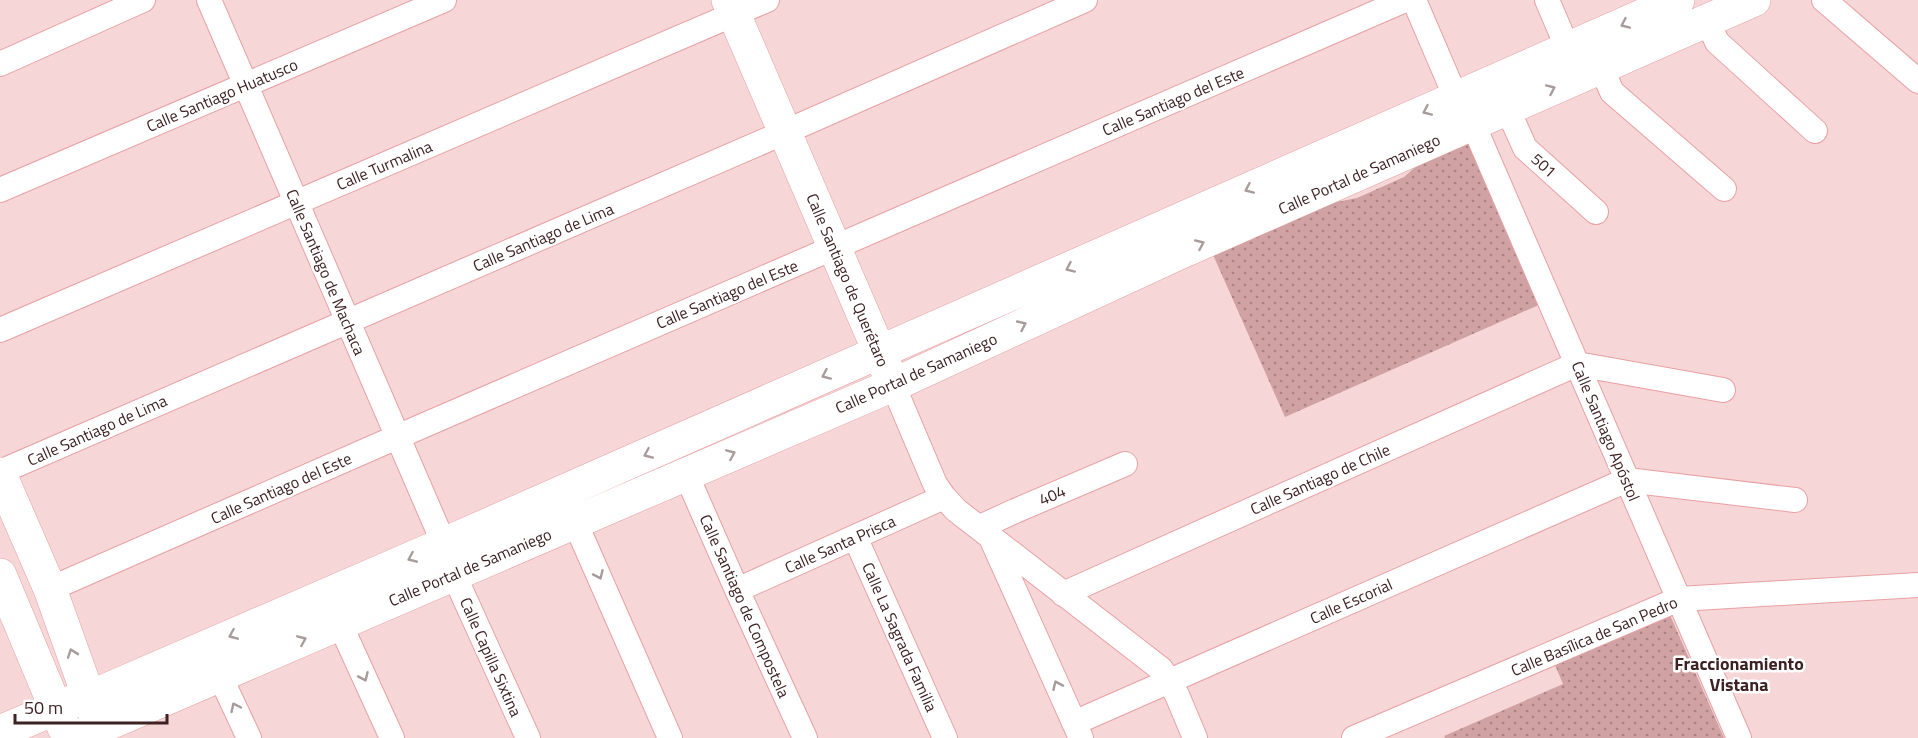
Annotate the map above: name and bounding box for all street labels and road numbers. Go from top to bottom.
street label: Calle Santiago Huatusco [143,52,301,138]
street label: Calle Santiago del Este [1098,60,1248,142]
street label: Calle Portal de Samaniego [1274,127,1444,221]
street label: Calle Turmalina [332,134,436,196]
street label: 501 [1526,147,1562,183]
street label: Calle Santiago de Machaca [280,185,372,359]
street label: Calle Santiago de Querétaro [801,190,895,370]
street label: Calle Santiago de Lima [469,196,617,278]
street label: Calle Santiago del Este [652,253,802,335]
street label: Calle Portal de Samaniego [831,326,1001,420]
street label: Calle Santiago Apóstol [1566,357,1646,505]
street label: Calle Santiago de Lima [23,388,171,472]
street label: Calle Santiago de Chile [1246,437,1394,521]
street label: Calle Santiago del Este [207,446,355,530]
street label: 404 [1035,479,1069,511]
street label: Calle Santa Prisca [781,509,899,579]
street label: Calle Santiago de Compostela [694,510,796,702]
street label: Calle Portal de Samaniego [385,522,555,612]
street label: Calle La Sagrada Familia [856,558,944,716]
street label: Calle Escorial [1306,572,1396,630]
street label: Calle Basílica de San Pedro [1507,590,1681,682]
street label: Calle Capilla Sixtina [454,593,528,721]

